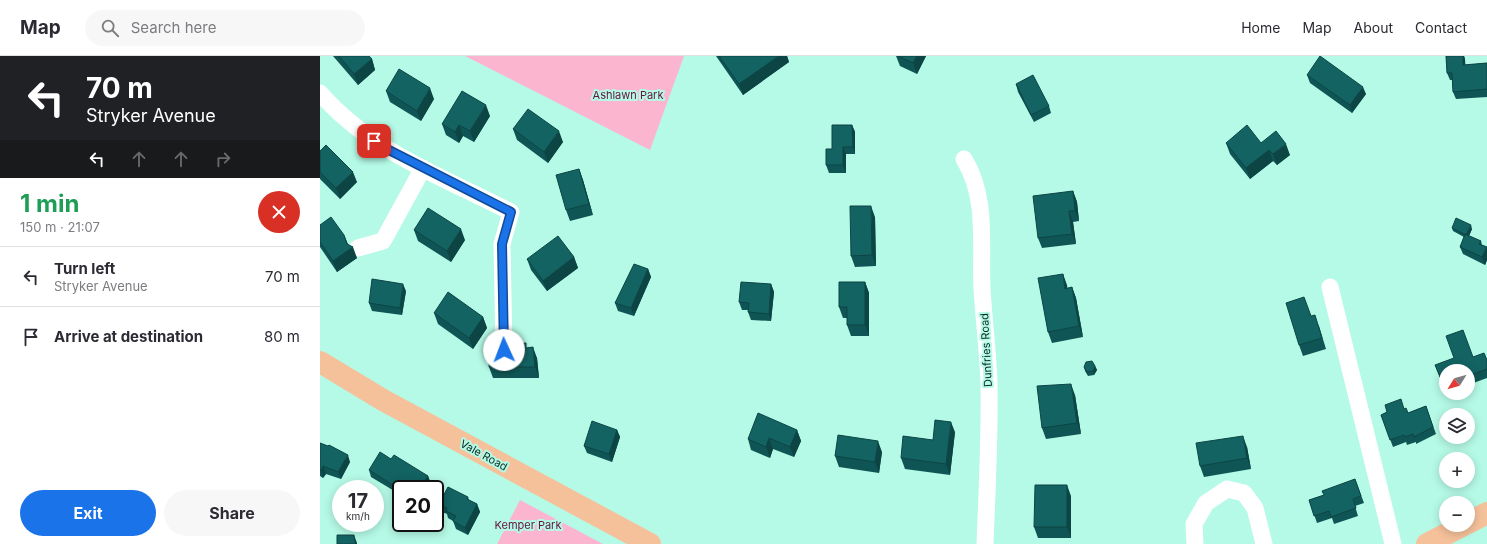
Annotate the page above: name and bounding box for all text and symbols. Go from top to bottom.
search box [85,10,365,46]
text: Map [20,16,61,39]
icon: search [99,17,121,39]
text: Search here [131,18,216,37]
text: Home [1241,19,1280,36]
text: Map [1302,19,1332,36]
text: About [1354,19,1393,36]
text: Contact [1415,19,1467,36]
text: 70 m [86,71,153,105]
icon: left [20,72,72,124]
park label: Ashlawn Park [593,88,663,102]
text: Stryker Avenue [86,105,216,126]
pin [357,124,391,158]
icon: arrive [363,130,385,152]
icon: left [86,148,108,170]
icon: ahead [128,148,150,170]
icon: ahead [170,148,192,170]
icon: right [212,148,234,170]
text: 1 min [20,189,79,218]
button: close [258,191,300,233]
text: 150 m · 21:07 [20,219,100,235]
text: Turn left [54,259,115,278]
icon: left [20,266,42,288]
text: 70 m [265,267,300,286]
text: Stryker Avenue [54,278,148,294]
street label: Dunfries Road [977,313,995,387]
icon: arrive [20,326,42,348]
text: Arrive at destination [54,327,203,346]
text: 80 m [264,327,300,346]
position arrow [483,329,525,371]
north arrow [1439,364,1475,400]
map controls [1439,364,1475,532]
button: layers [1439,408,1475,444]
street label: Vale Road [458,436,510,474]
button: + [1439,452,1475,488]
speed limit sign: 20 [392,480,444,532]
text: 17 [348,489,368,513]
button: Exit [20,490,156,536]
button: Share [164,490,300,536]
button: − [1439,496,1475,532]
text: km/h [346,510,370,522]
park label: Kemper Park [495,518,561,532]

